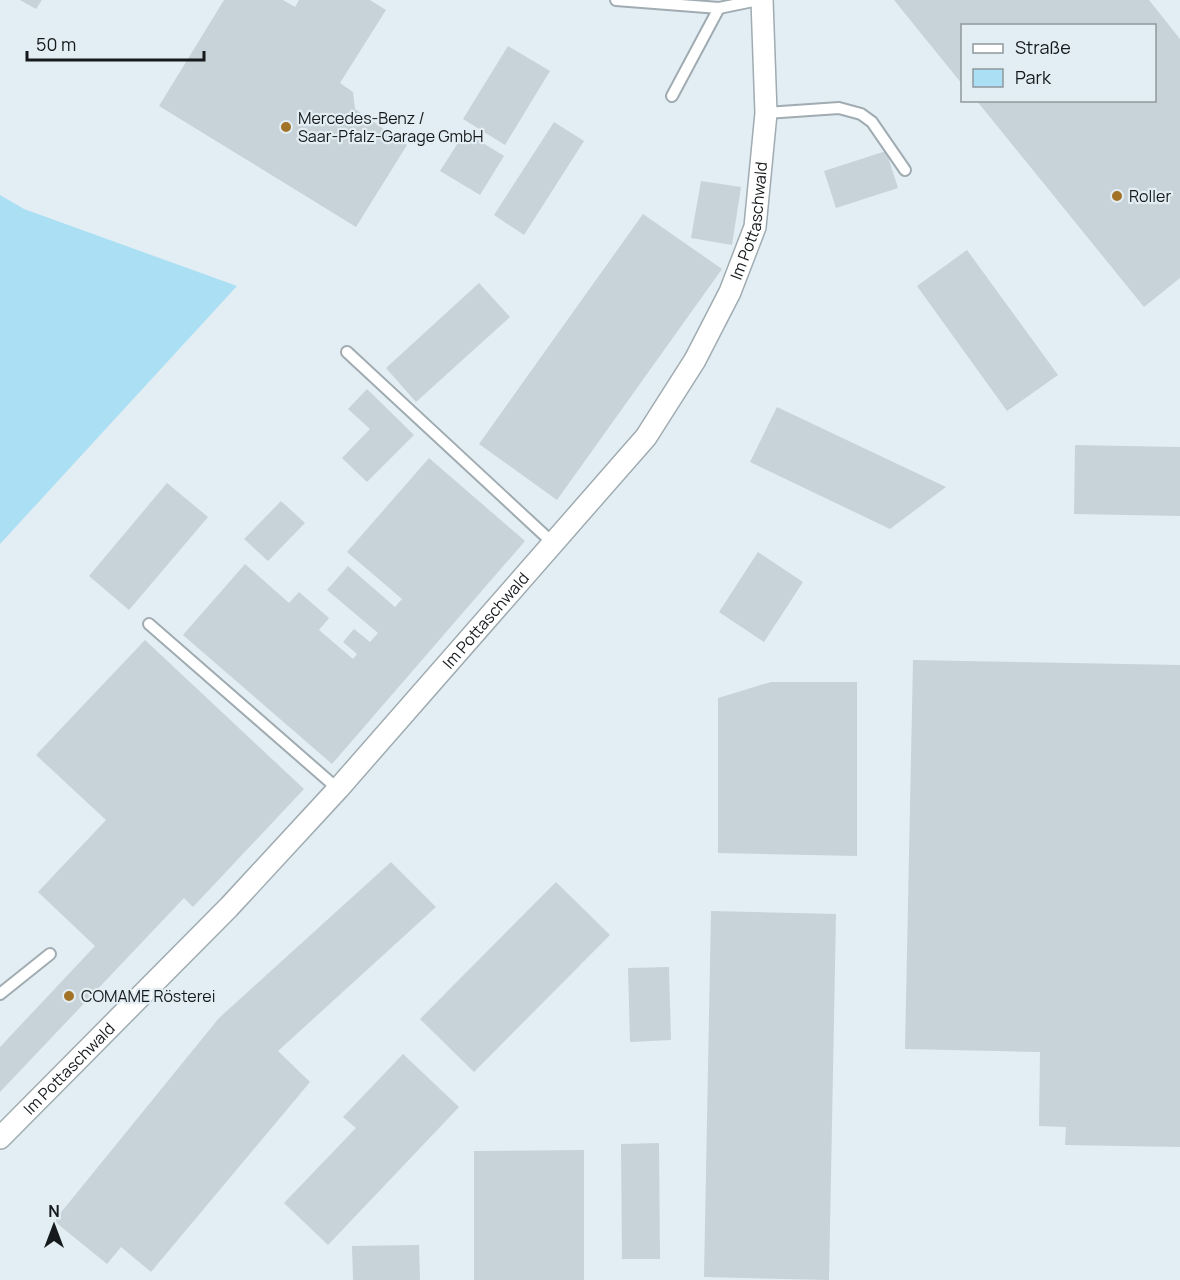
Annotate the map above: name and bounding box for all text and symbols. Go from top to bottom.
scale bar [27,24,204,62]
legend [961,24,1156,102]
text: 50 m [36,32,76,56]
text: Straße [1015,35,1071,59]
text: Park [1015,65,1052,89]
place label: Mercedes-Benz / Saar-Pfalz-Garage GmbH [298,107,483,147]
marker: Mercedes-Benz / Saar-Pfalz-Garage GmbH [279,120,293,134]
street label: Im Pottaschwald [725,161,772,283]
place label: Roller [1129,185,1171,207]
marker: Roller [1110,189,1124,203]
street label: Im Pottaschwald [437,568,534,673]
place label: COMAME Rösterei [81,985,215,1007]
marker: COMAME Rösterei [62,989,76,1003]
street label: Im Pottaschwald [19,1018,119,1119]
north arrow [24,1196,84,1256]
text: N [48,1200,60,1222]

